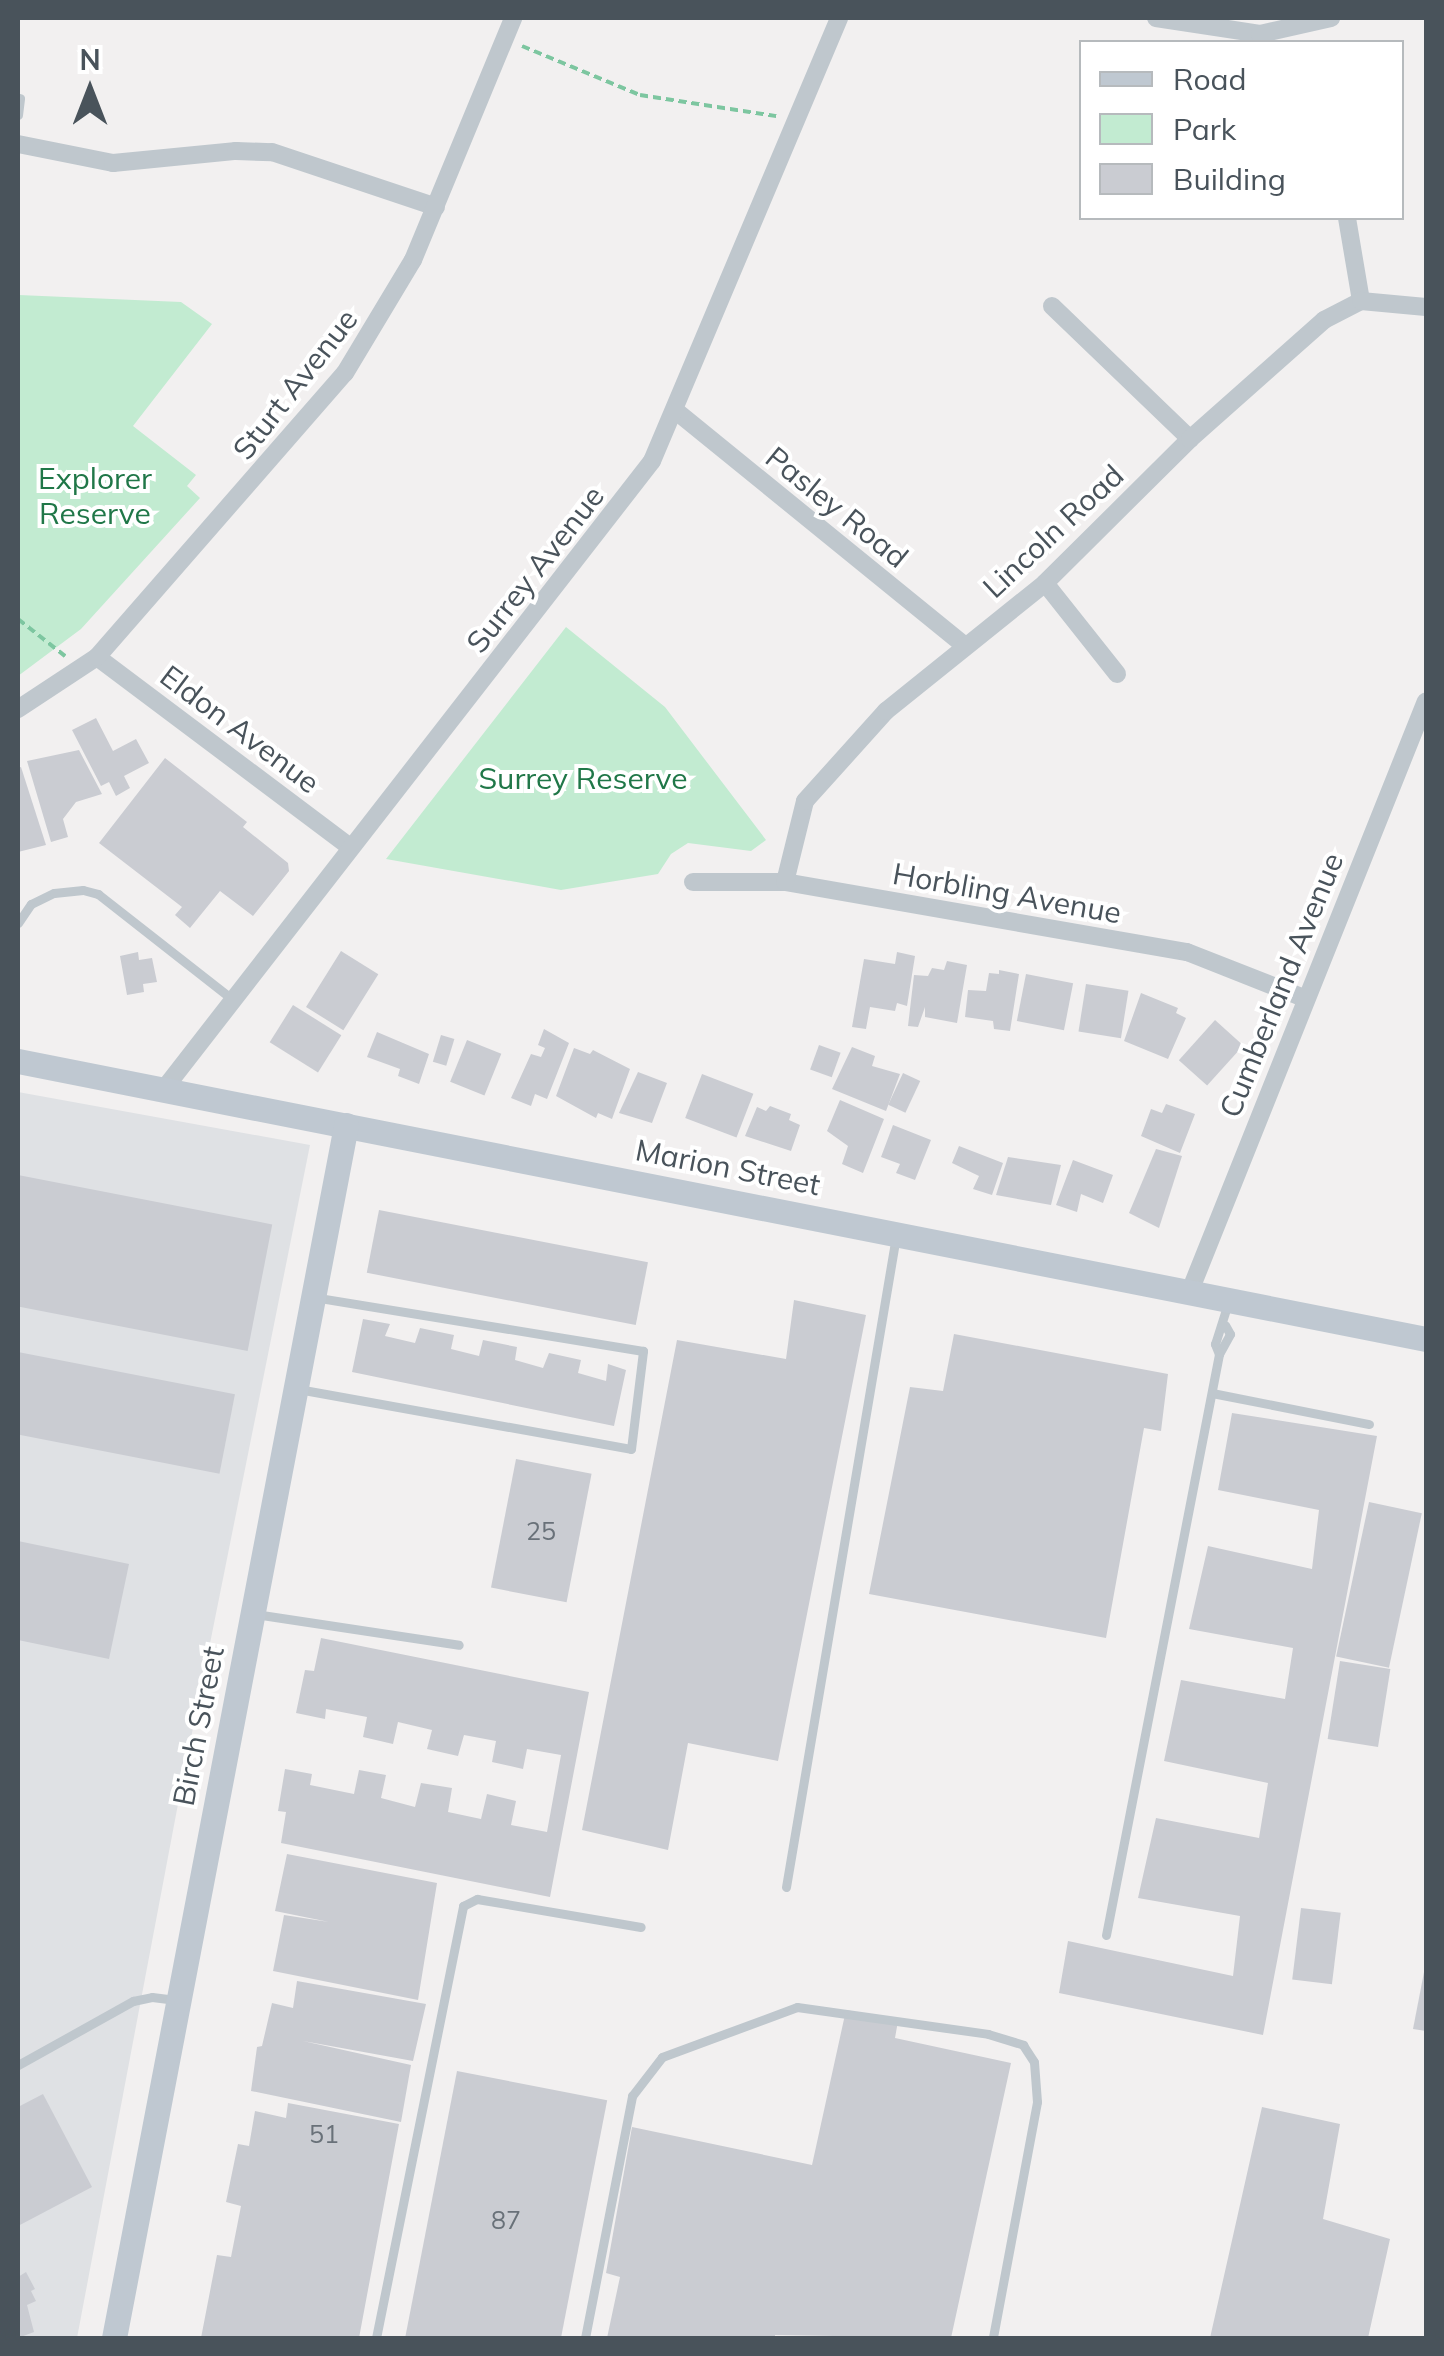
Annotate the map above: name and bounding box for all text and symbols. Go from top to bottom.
north arrow [40,40,140,140]
legend [1079,40,1404,220]
text: N [79,42,101,77]
text: Road [1173,60,1247,98]
text: Park [1173,110,1236,148]
text: Building [1173,160,1286,198]
street label: Sturt Avenue [225,302,365,466]
street label: Pasley Road [759,439,915,575]
street label: Lincoln Road [975,457,1131,605]
park label: Explorer Reserve [38,460,152,530]
street label: Surrey Avenue [459,478,611,660]
street label: Eldon Avenue [153,658,327,800]
park label: Surrey Reserve [478,760,688,796]
street label: Cumberland Avenue [1211,847,1351,1123]
street label: Horbling Avenue [890,855,1124,931]
street label: Marion Street [633,1131,823,1203]
house number: 25 [526,1516,556,1546]
street label: Birch Street [165,1643,231,1809]
house number: 51 [309,2119,339,2149]
house number: 87 [491,2205,521,2235]

